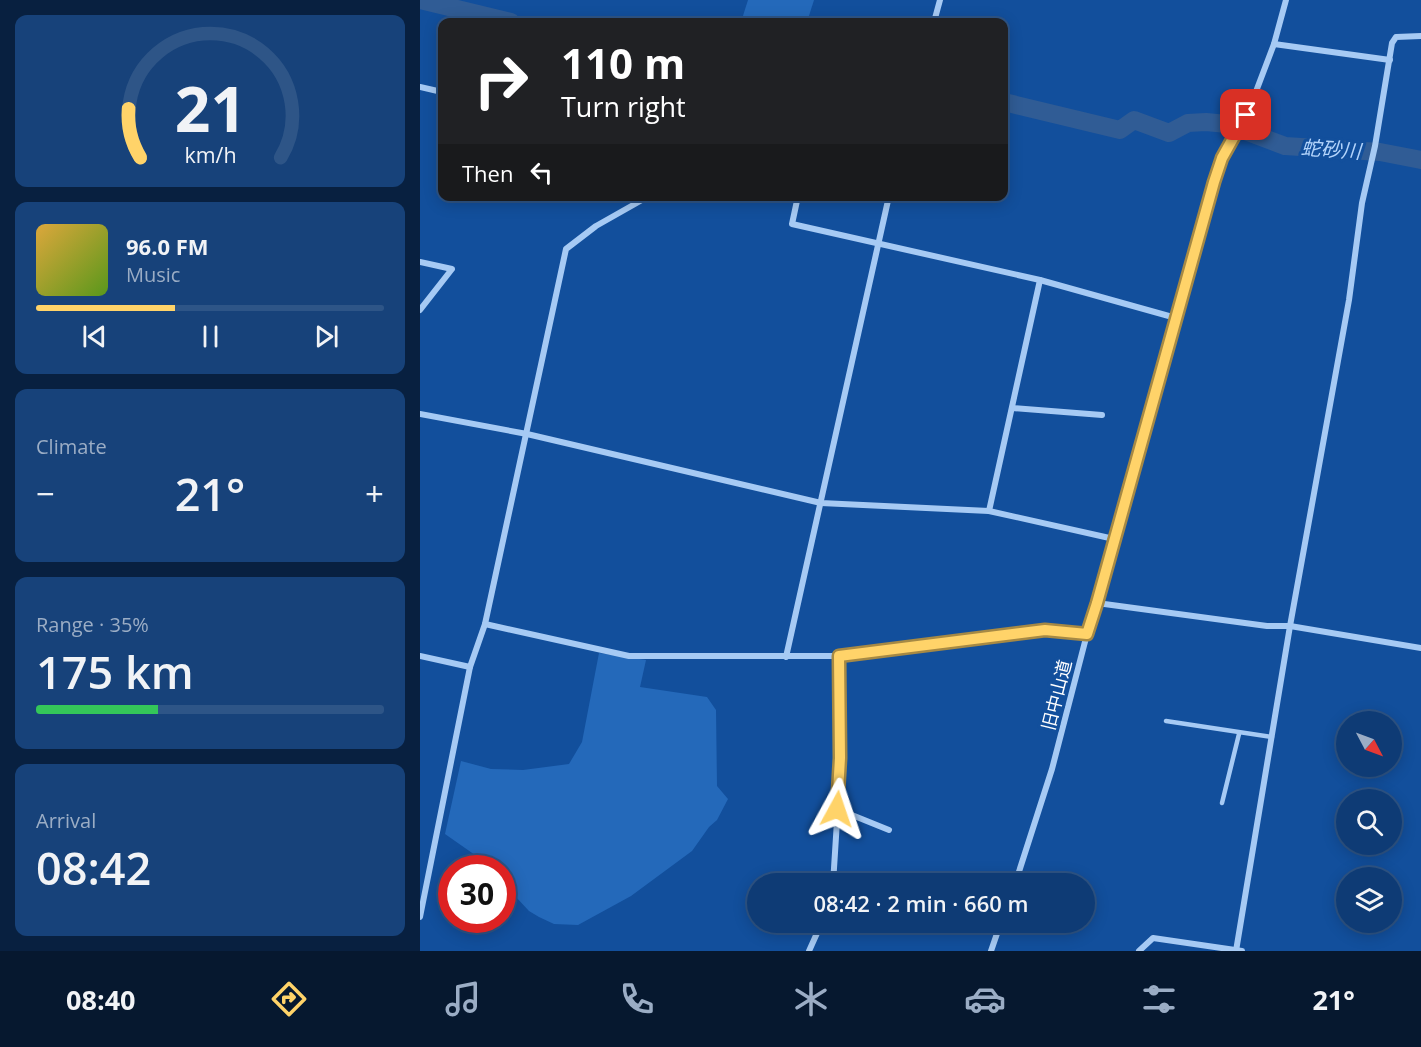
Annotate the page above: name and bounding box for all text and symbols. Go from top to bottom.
text: 110 m [561,34,685,91]
icon: right [462,42,540,120]
text: 21 [174,65,246,150]
text: Turn right [561,88,686,125]
pin [1220,89,1271,140]
icon: arrive [1229,98,1262,131]
water label: 蛇砂川 [1300,133,1364,165]
text: km/h [184,140,236,169]
icon: left [525,156,558,189]
text: Then [462,158,513,188]
text: 96.0 FM [126,231,209,261]
text: Music [126,261,180,288]
icon: previous [78,320,111,353]
icon: pause [194,320,227,353]
icon: next [310,320,343,353]
text: Climate [36,433,107,460]
text: 21° [175,463,245,524]
text: − [36,471,55,516]
text: + [365,471,384,516]
text: Range · 35% [36,611,149,638]
text: 175 km [36,641,194,702]
street label: 旧中山道 [1036,657,1076,733]
north arrow [1336,711,1402,777]
map controls [1336,711,1402,933]
position arrow [805,777,869,841]
button: search [1336,789,1402,855]
text: Arrival [36,807,96,834]
text: 08:42 [36,837,151,898]
speed limit sign: 30 [438,855,516,933]
button: layers [1336,867,1402,933]
text: 08:42 · 2 min · 660 m [813,888,1029,918]
icon: directions [268,978,310,1020]
icon: music [442,978,484,1020]
icon: phone [616,978,658,1020]
icon: climate [790,978,832,1020]
icon: car [964,978,1006,1020]
icon: filters [1138,978,1180,1020]
text: 08:40 [66,981,136,1018]
text: 21° [1312,981,1355,1018]

